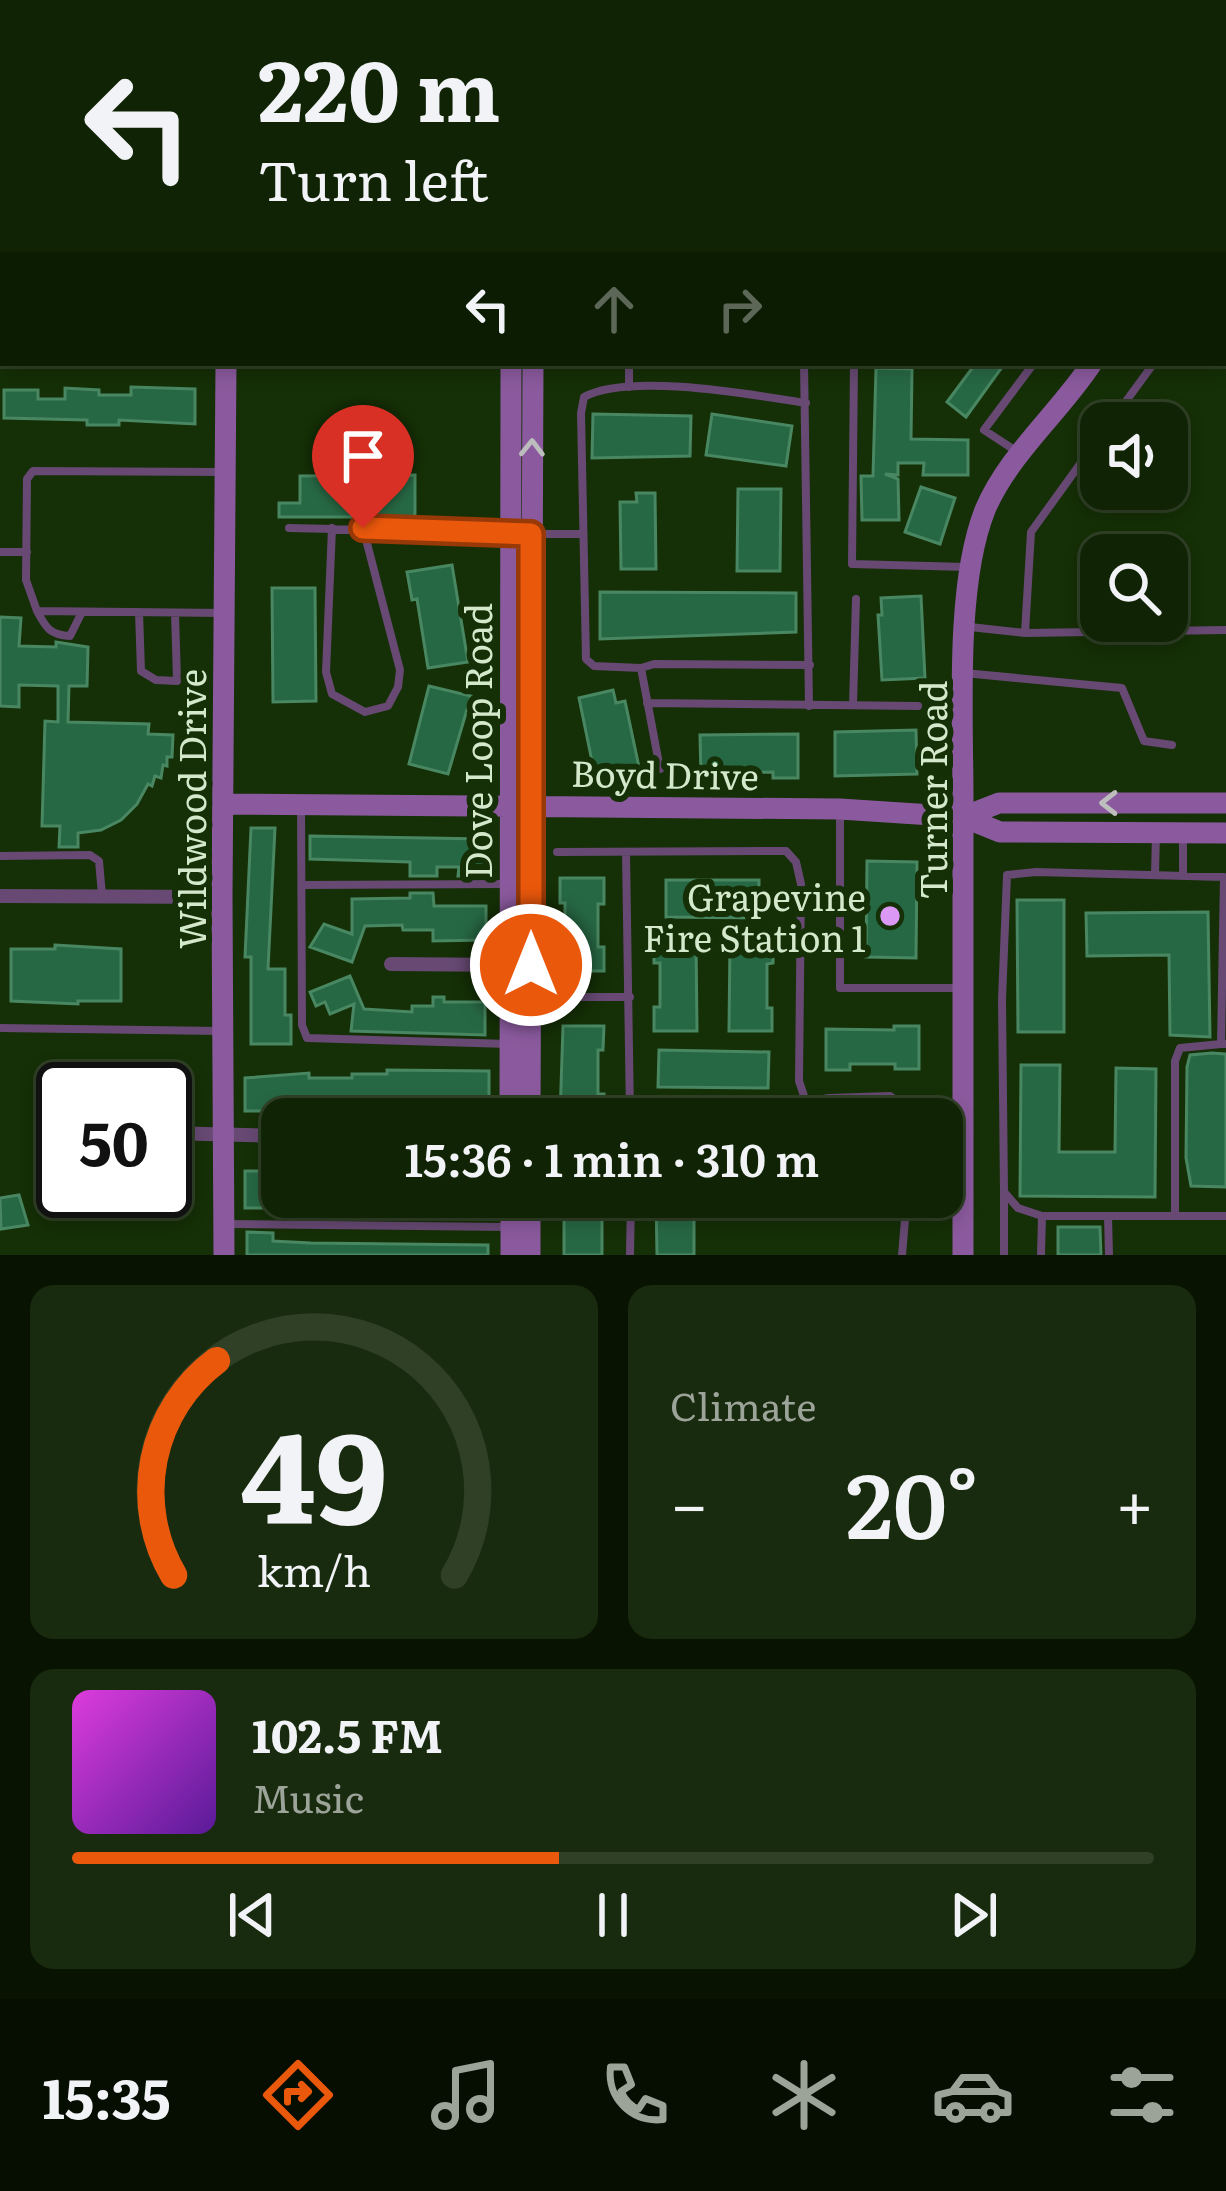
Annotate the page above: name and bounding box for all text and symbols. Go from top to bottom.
text: 220 m [258,23,501,148]
icon: left [60,48,216,204]
text: Turn left [258,137,489,218]
icon: left [455,276,521,342]
icon: ahead [581,276,647,342]
icon: right [707,276,773,342]
map controls [1080,402,1188,642]
button: sound [1080,402,1188,510]
pin [312,405,414,528]
icon: arrive [330,423,396,489]
one-way arrow [519,438,545,456]
button: search [1080,534,1188,642]
street label: Dove Loop Road [450,603,503,879]
street label: Wildwood Drive [164,669,217,949]
street label: Turner Road [905,680,958,900]
street label: Boyd Drive [570,745,760,801]
one-way arrow [1099,790,1117,816]
place label: Grapevine Fire Station 1 [643,869,866,963]
position arrow [468,902,594,1028]
marker: Grapevine Fire Station 1 [877,903,903,929]
speed limit sign: 50 [36,1062,192,1218]
text: 15:36 · 1 min · 310 m [405,1124,819,1191]
text: Climate [670,1375,816,1433]
text: 49 [240,1377,388,1562]
text: 20° [846,1433,978,1567]
text: − [670,1451,708,1549]
text: + [1116,1451,1154,1549]
text: km/h [257,1537,371,1600]
text: 102.5 FM [252,1700,443,1767]
text: Music [252,1767,364,1825]
icon: previous [219,1882,285,1948]
icon: pause [580,1882,646,1948]
icon: next [941,1882,1007,1948]
icon: directions [256,2053,340,2137]
icon: music [424,2053,508,2137]
icon: phone [593,2053,677,2137]
icon: climate [762,2053,846,2137]
icon: car [931,2053,1015,2137]
icon: filters [1100,2053,1184,2137]
text: 15:35 [42,2055,171,2136]

